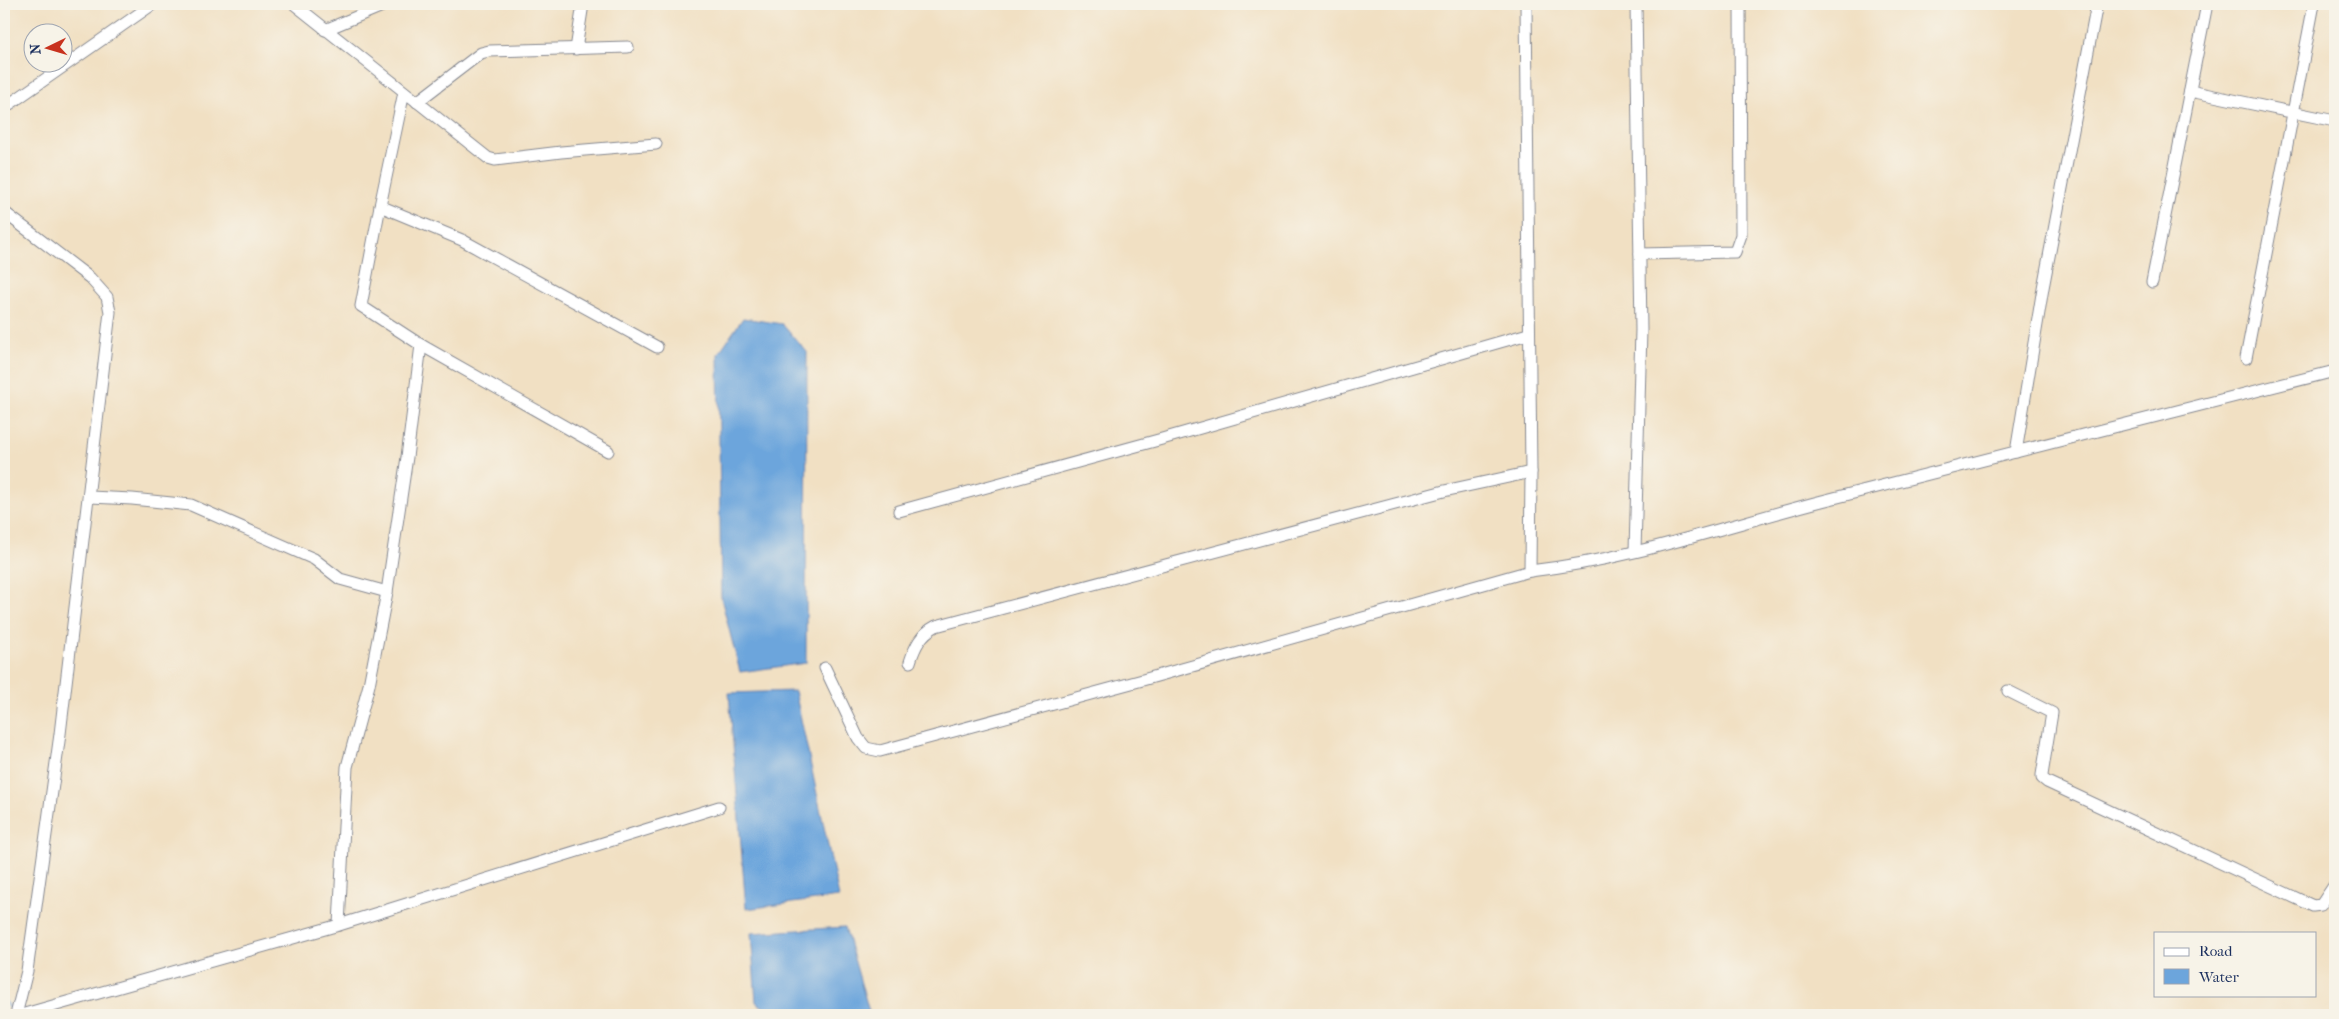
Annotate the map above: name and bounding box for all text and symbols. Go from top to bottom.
north arrow [22,22,72,72]
text: N [27,43,44,55]
legend [2154,932,2316,996]
text: Road [2199,942,2233,960]
text: Water [2198,968,2239,986]

